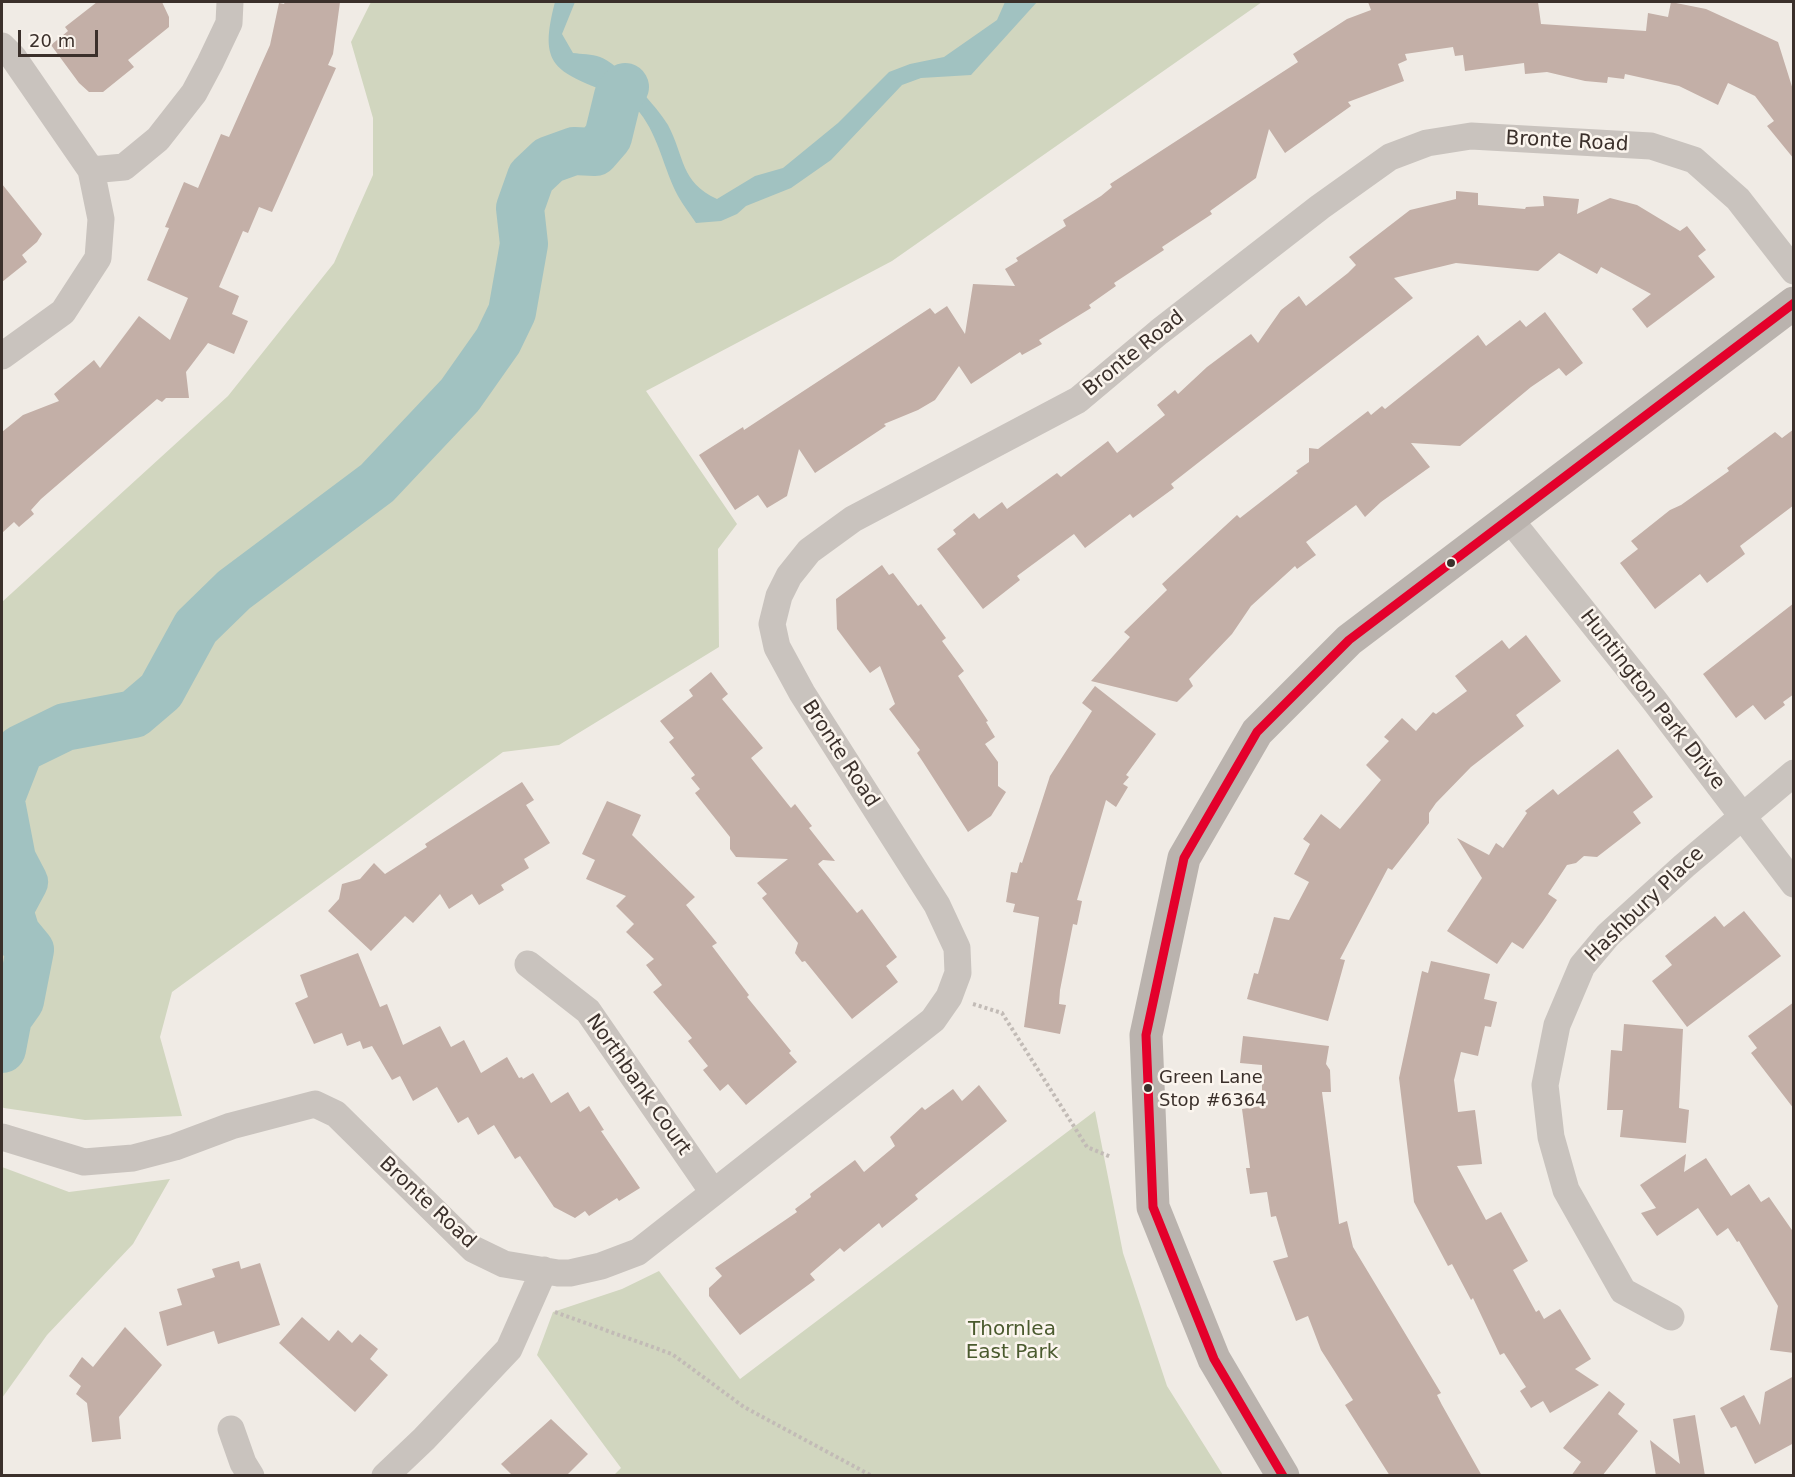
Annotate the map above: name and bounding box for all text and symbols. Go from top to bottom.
scale bar [21,18,100,56]
text: 20 m [29,30,75,51]
street label: Bronte Road [1505,127,1629,157]
street label: Bronte Road [1079,306,1189,402]
unlabelled marker [1445,557,1457,569]
street label: Huntington Park Drive [1574,605,1730,795]
street label: Bronte Road [796,696,884,812]
street label: Hashbury Place [1581,842,1709,968]
street label: Northbank Court [580,1010,696,1160]
place label: Green Lane Stop #6364 [1159,1067,1267,1110]
marker: Green Lane Stop #6364 [1142,1082,1154,1094]
street label: Bronte Road [374,1152,480,1254]
park label: Thornlea East Park [966,1318,1058,1365]

